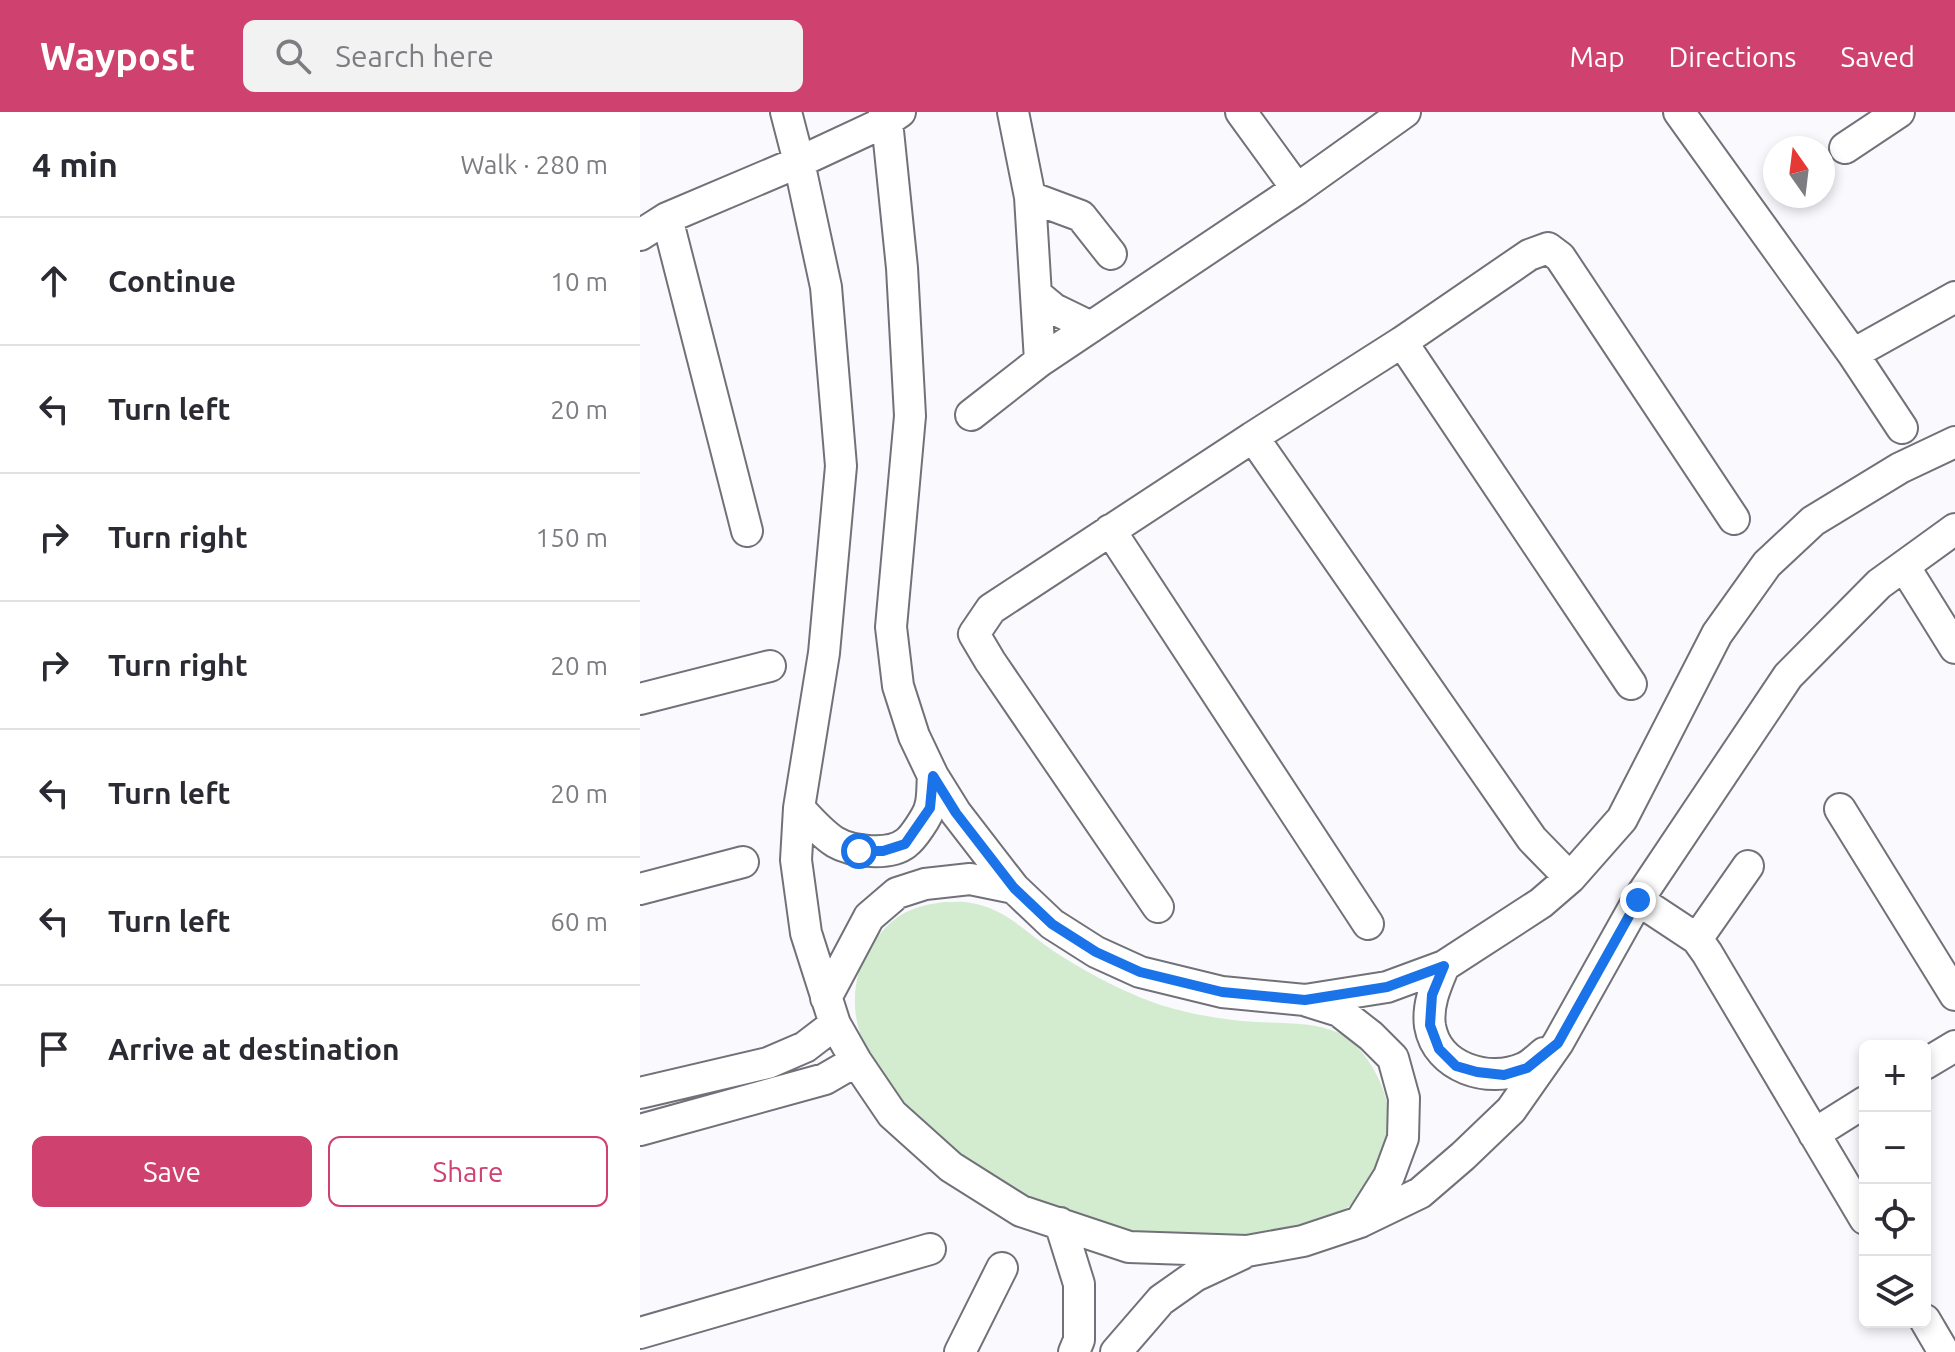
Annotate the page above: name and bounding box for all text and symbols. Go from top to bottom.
search box [243,20,803,92]
icon: search [271,34,315,78]
text: Waypost [40,35,195,77]
text: Search here [335,39,494,73]
text: Map [1569,41,1625,72]
text: Directions [1669,41,1796,72]
text: Saved [1840,41,1915,72]
north arrow [1763,136,1835,208]
text: 4 min [32,145,118,183]
text: Walk · 280 m [460,150,608,179]
icon: ahead [32,259,76,303]
text: Continue [108,264,236,298]
text: 10 m [550,267,608,296]
icon: left [32,387,76,431]
text: Turn left [108,392,230,426]
text: 20 m [550,395,608,424]
icon: right [32,515,76,559]
text: Turn right [108,520,248,554]
text: 150 m [536,523,608,552]
icon: right [32,643,76,687]
text: Turn right [108,648,248,682]
text: 20 m [550,651,608,680]
icon: left [32,771,76,815]
text: Turn left [108,776,230,810]
text: 20 m [550,779,608,808]
route start [841,833,877,869]
route end [1620,882,1656,918]
icon: left [32,899,76,943]
text: Turn left [108,904,230,938]
text: 60 m [550,907,608,936]
icon: arrive [32,1027,76,1071]
text: Arrive at destination [108,1032,400,1066]
map controls [1859,1040,1931,1328]
button: + [1859,1040,1931,1112]
button: − [1859,1112,1931,1184]
button: Save [32,1136,312,1207]
button: Share [328,1136,608,1207]
button: locate [1859,1184,1931,1256]
button: layers [1859,1256,1931,1328]

